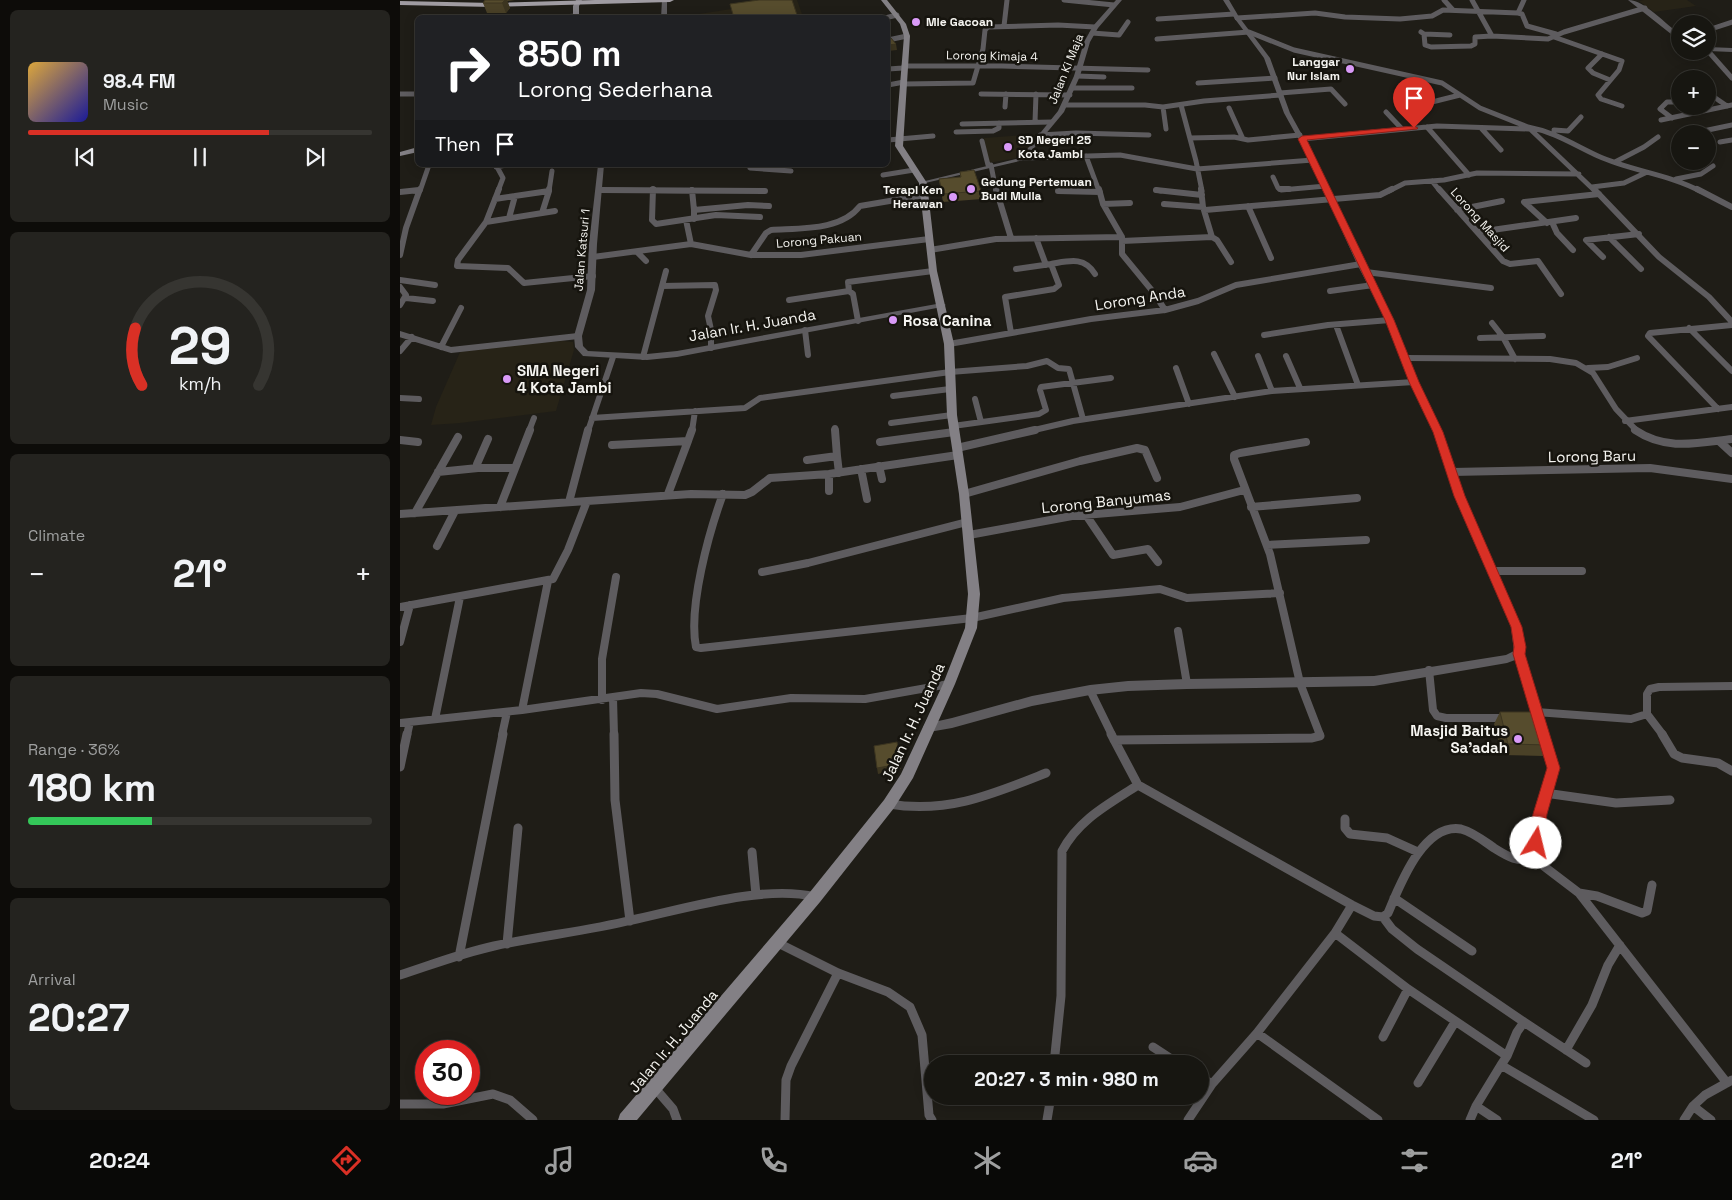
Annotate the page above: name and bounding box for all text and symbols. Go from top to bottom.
place label: Mie Gacoan [926,14,993,30]
map controls [1671,15,1716,170]
button: layers [1671,15,1716,60]
marker: Mie Gacoan [910,16,922,28]
street label: Jalan Ki Maja [1045,31,1087,107]
text: 850 m [518,32,621,76]
icon: right [435,35,500,100]
street label: Lorong Kimaja 4 [946,47,1038,65]
place label: Langgar Nur Islam [1287,54,1340,84]
marker: Langgar Nur Islam [1344,63,1356,75]
text: 98.4 FM [103,69,176,94]
button: + [1671,70,1716,115]
text: Lorong Sederhana [518,75,713,103]
pin [1393,77,1435,128]
icon: arrive [1400,84,1428,112]
text: Music [103,94,149,115]
button: − [1671,125,1716,170]
icon: arrive [491,130,519,158]
text: Then [435,132,481,157]
place label: SD Negeri 25 Kota Jambi [1018,132,1091,162]
marker: SD Negeri 25 Kota Jambi [1002,141,1014,153]
icon: previous [71,143,99,171]
icon: pause [186,143,214,171]
icon: next [301,143,329,171]
place label: Gedung Pertemuan Budi Mulia [981,174,1092,204]
place label: Terapi Ken Herawan [883,182,943,212]
marker: Gedung Pertemuan Budi Mulia [965,183,977,195]
street label: Lorong Masjid [1447,185,1513,255]
marker: Terapi Ken Herawan [947,191,959,203]
street label: Jalan Katsuri 1 [570,208,594,292]
street label: Lorong Pakuan [776,228,862,252]
street label: Lorong Anda [1093,281,1187,315]
street label: Jalan Ir. H. Juanda [687,304,817,346]
place label: Rosa Canina [903,311,992,330]
text: 29 [169,313,231,379]
marker: Rosa Canina [887,314,899,326]
place label: SMA Negeri 4 Kota Jambi [517,361,611,397]
text: km/h [179,372,221,395]
marker: SMA Negeri 4 Kota Jambi [501,373,513,385]
street label: Lorong Baru [1548,446,1636,466]
street label: Lorong Banyumas [1040,485,1172,517]
text: Climate [28,525,85,546]
text: 21° [173,550,227,598]
text: − [28,556,45,592]
text: + [355,556,372,592]
street label: Jalan Ir. H. Juanda [877,659,949,784]
place label: Masjid Baitus Sa'adah [1410,721,1508,757]
marker: Masjid Baitus Sa'adah [1512,733,1524,745]
text: Range · 36% [28,739,120,760]
text: 180 km [28,764,156,812]
position arrow [1509,816,1561,868]
text: Arrival [28,969,76,990]
street label: Jalan Ir. H. Juanda [624,985,722,1096]
text: 20:27 [28,994,130,1042]
speed limit sign: 30 [415,1040,480,1105]
text: 20:27 · 3 min · 980 m [974,1067,1159,1092]
icon: directions [329,1143,364,1178]
icon: music [542,1143,577,1178]
icon: phone [756,1143,791,1178]
icon: climate [970,1143,1005,1178]
icon: car [1183,1143,1218,1178]
icon: filters [1397,1143,1432,1178]
text: 20:24 [89,1146,150,1174]
text: 21° [1611,1146,1643,1174]

